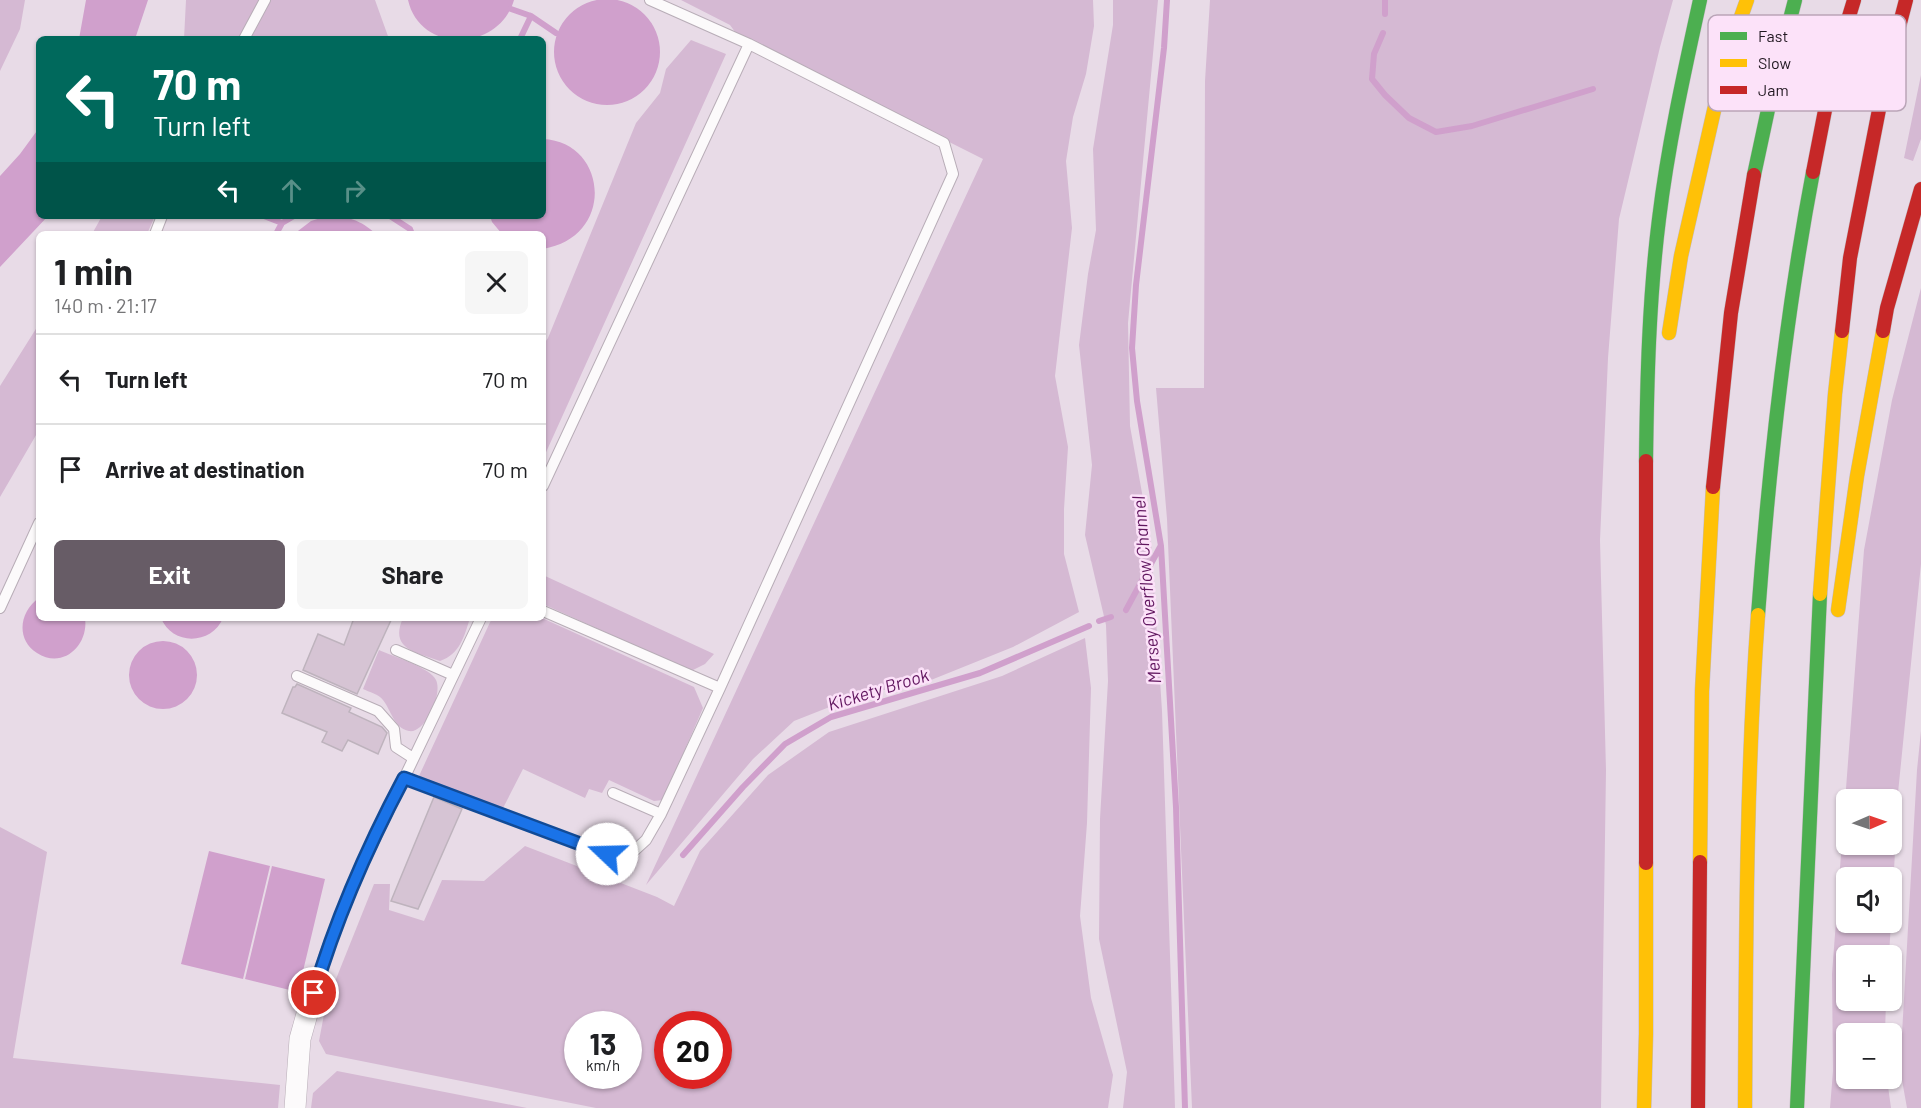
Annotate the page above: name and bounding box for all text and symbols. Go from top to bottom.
legend [1708,15,1906,111]
text: Fast [1758,26,1788,45]
text: Slow [1758,53,1791,72]
text: 70 m [153,58,241,108]
icon: left [54,60,132,138]
text: Jam [1758,80,1789,99]
text: Turn left [153,109,251,141]
icon: left [212,174,245,207]
icon: ahead [275,174,308,207]
icon: right [338,174,371,207]
text: 1 min [54,249,133,292]
button: close [465,251,528,314]
text: 140 m · 21:17 [54,293,157,317]
icon: left [54,363,87,396]
text: Turn left [105,366,188,392]
text: 70 m [483,366,528,392]
icon: arrive [54,453,87,486]
text: Arrive at destination [105,456,304,482]
text: 70 m [483,456,528,482]
water label: Mersey Overflow Channel [1127,495,1165,685]
button: Exit [54,540,285,609]
button: Share [297,540,528,609]
water label: Kickety Brook [825,663,932,715]
north arrow [1836,789,1902,855]
map controls [1836,789,1902,1089]
position arrow [575,822,639,886]
button: sound [1836,867,1902,933]
button: + [1836,945,1902,1011]
pin [288,967,339,1018]
icon: arrive [297,976,330,1009]
speed limit sign: 20 [654,1011,732,1089]
button: − [1836,1023,1902,1089]
text: 13 [590,1025,616,1061]
text: km/h [586,1056,620,1074]

